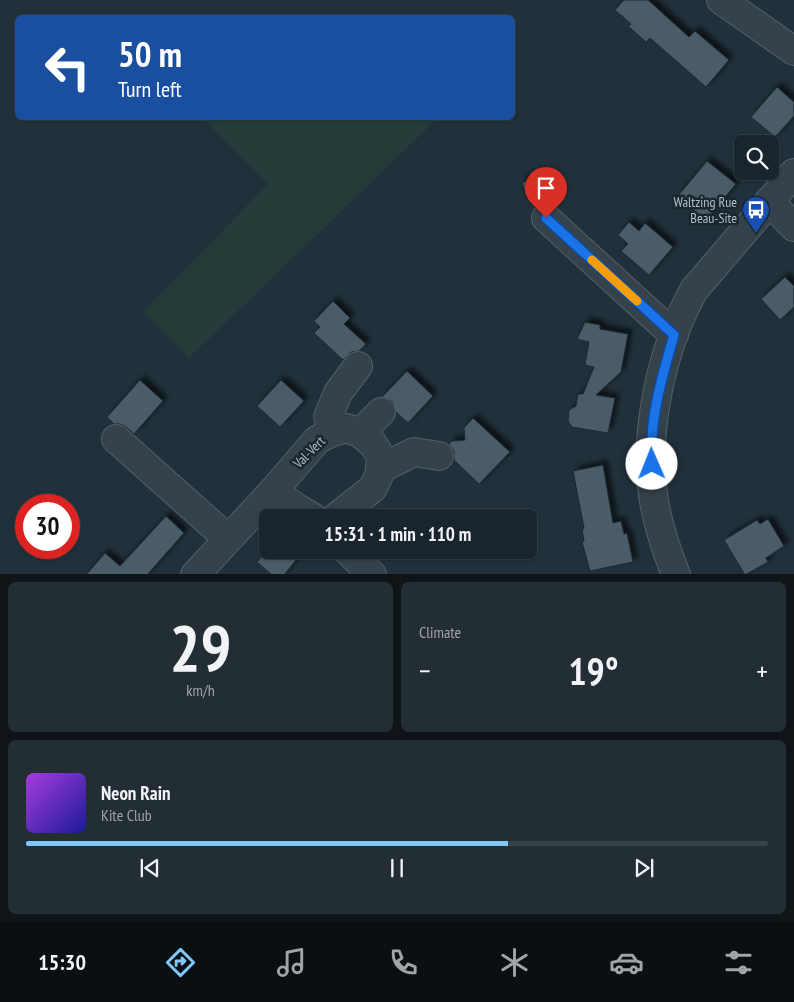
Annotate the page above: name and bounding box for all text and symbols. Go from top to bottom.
text: 50 m [118,31,182,77]
icon: left [35,35,100,100]
text: Turn left [118,75,182,103]
map controls [734,135,779,180]
button: search [734,135,779,180]
pin [525,167,567,218]
icon: arrive [532,174,560,202]
place label: Waltzing Rue Beau-Site [674,193,737,227]
bus stop icon: Waltzing Rue Beau-Site [741,195,771,234]
street label: Val-Vert [288,432,329,473]
position arrow [625,437,677,489]
speed limit sign: 30 [15,494,80,559]
text: 15:31 · 1 min · 110 m [325,522,471,546]
text: 29 [169,605,232,689]
text: Climate [419,622,461,642]
text: 19° [568,646,619,695]
text: − [419,652,431,689]
text: + [756,652,768,689]
text: km/h [186,680,215,700]
text: Neon Rain [101,781,170,805]
text: Kite Club [101,805,152,825]
icon: previous [136,854,164,882]
icon: pause [383,854,411,882]
icon: next [630,854,658,882]
icon: directions [163,945,198,980]
icon: music [274,945,309,980]
icon: phone [386,945,421,980]
icon: climate [497,945,532,980]
icon: car [609,945,644,980]
icon: filters [721,945,756,980]
text: 15:30 [38,948,86,976]

